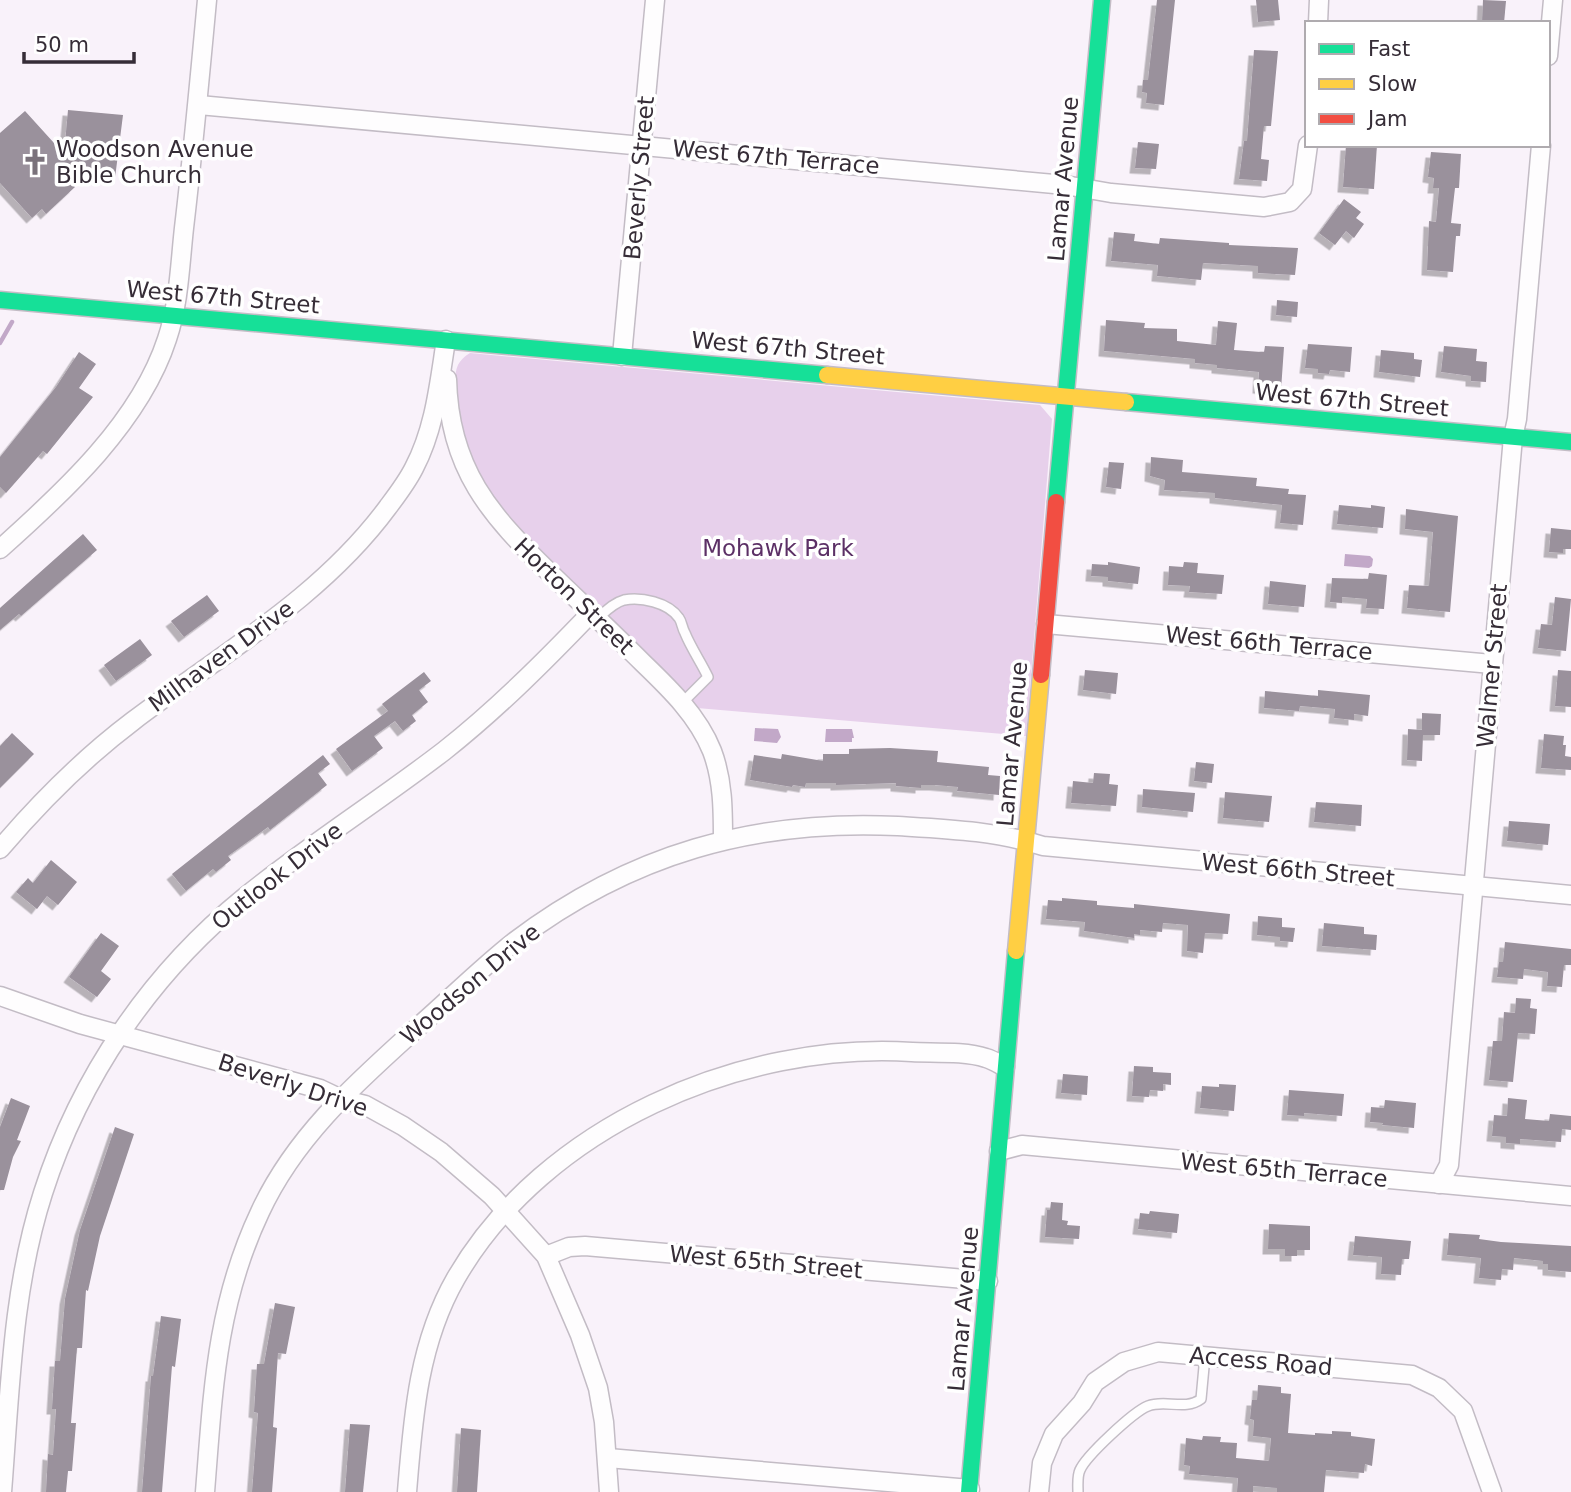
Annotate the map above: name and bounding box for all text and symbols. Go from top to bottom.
scale bar [24,21,135,65]
legend [1305,21,1550,147]
text: 50 m [35,33,89,57]
text: Fast [1368,37,1410,61]
text: Slow [1368,72,1417,96]
street label: Beverly Street [619,95,659,261]
street label: Lamar Avenue [1043,95,1083,263]
text: Jam [1366,107,1408,131]
street label: West 67th Terrace [671,135,881,179]
place label: Woodson Avenue Bible Church [56,136,254,188]
church icon: Woodson Avenue Bible Church [20,147,50,177]
street label: West 67th Street [125,276,321,318]
street label: West 67th Street [690,327,886,369]
street label: West 67th Street [1254,379,1450,421]
street label: Horton Street [509,533,639,659]
park label: Mohawk Park [702,535,855,561]
street label: Walmer Street [1472,583,1512,749]
street label: Milhaven Drive [144,595,298,717]
street label: West 66th Terrace [1164,621,1374,665]
street label: Lamar Avenue [992,660,1032,828]
street label: Outlook Drive [207,817,347,935]
street label: West 66th Street [1200,849,1396,891]
street label: Woodson Drive [395,918,545,1050]
street label: Beverly Drive [215,1049,371,1121]
street label: West 65th Terrace [1179,1148,1389,1192]
street label: Lamar Avenue [943,1225,983,1393]
street label: West 65th Street [668,1241,864,1283]
street label: Access Road [1188,1342,1334,1380]

